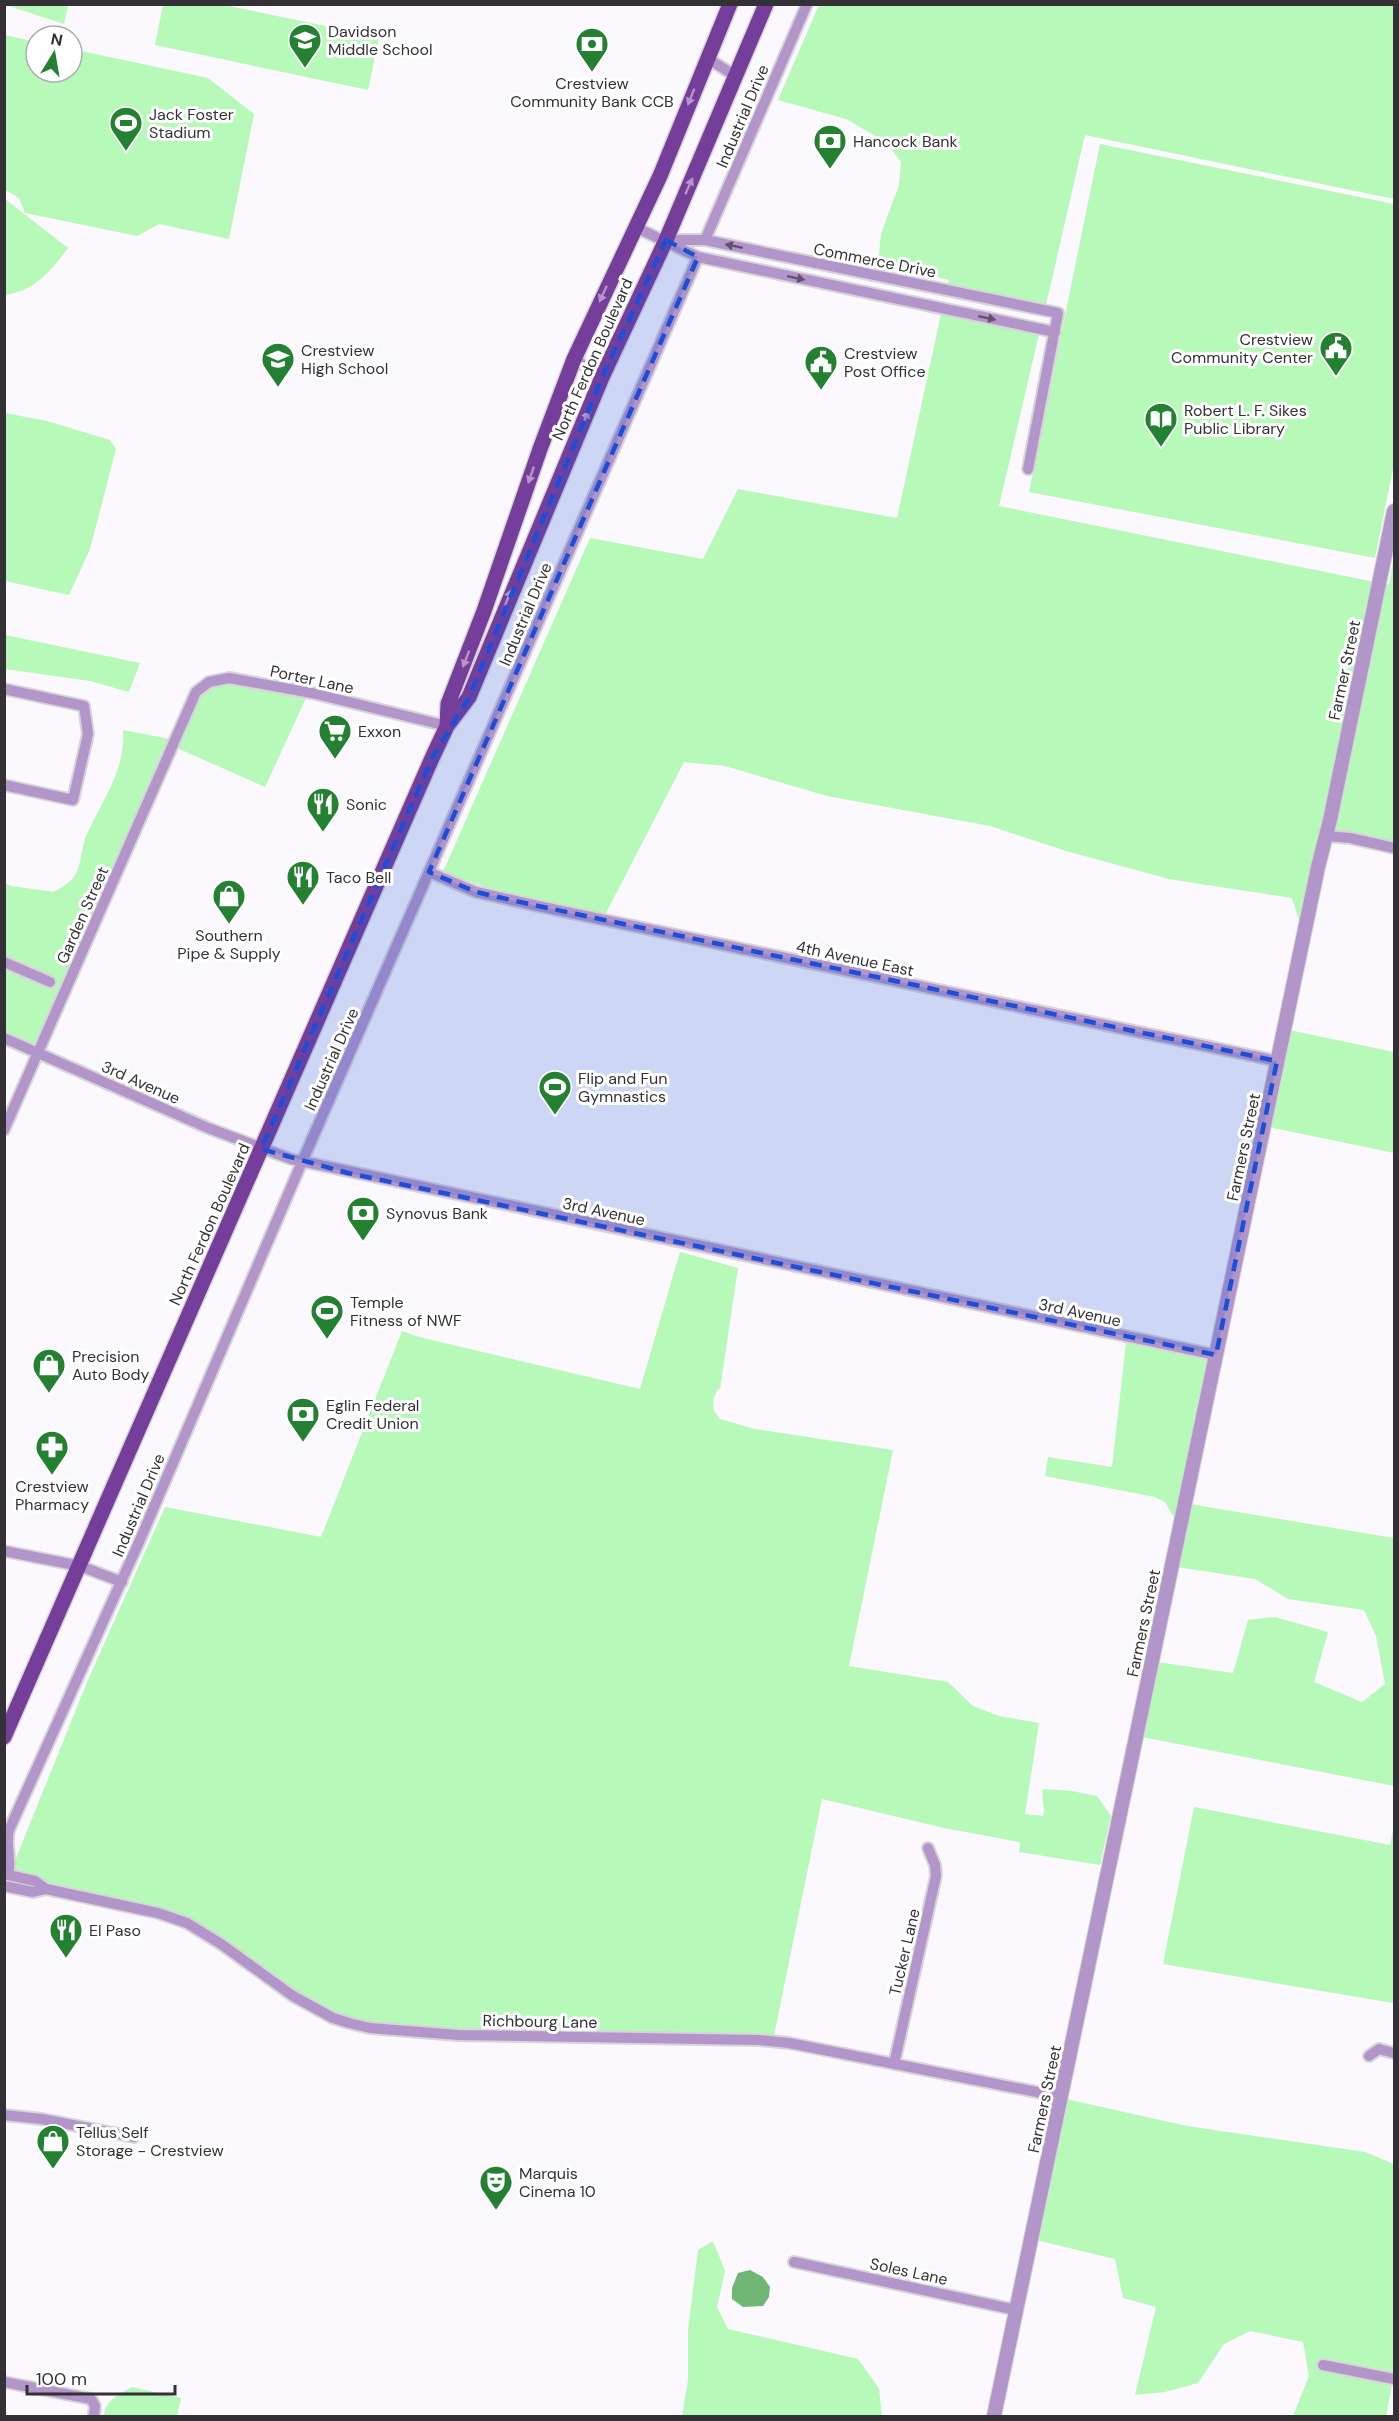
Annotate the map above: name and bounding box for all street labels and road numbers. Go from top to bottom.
street label: Industrial Drive [711,61,774,171]
street label: Commerce Drive [812,238,938,283]
street label: North Ferdon Boulevard [547,275,638,443]
street label: Industrial Drive [494,559,557,669]
street label: Farmer Street [1324,618,1365,722]
street label: Porter Lane [268,660,356,699]
street label: Garden Street [52,863,113,967]
street label: 4th Avenue East [794,936,916,981]
street label: Industrial Drive [299,1005,363,1114]
street label: 3rd Avenue [98,1056,183,1109]
street label: Farmers Street [1222,1091,1265,1203]
street label: North Ferdon Boulevard [164,1140,255,1308]
street label: 3rd Avenue [561,1193,647,1230]
street label: 3rd Avenue [1037,1294,1123,1331]
street label: Industrial Drive [107,1450,170,1560]
street label: Farmers Street [1122,1567,1165,1679]
street label: Tucker Lane [884,1907,925,1998]
street label: Richbourg Lane [482,2010,598,2033]
street label: Farmers Street [1023,2043,1066,2155]
street label: Soles Lane [868,2253,950,2290]

